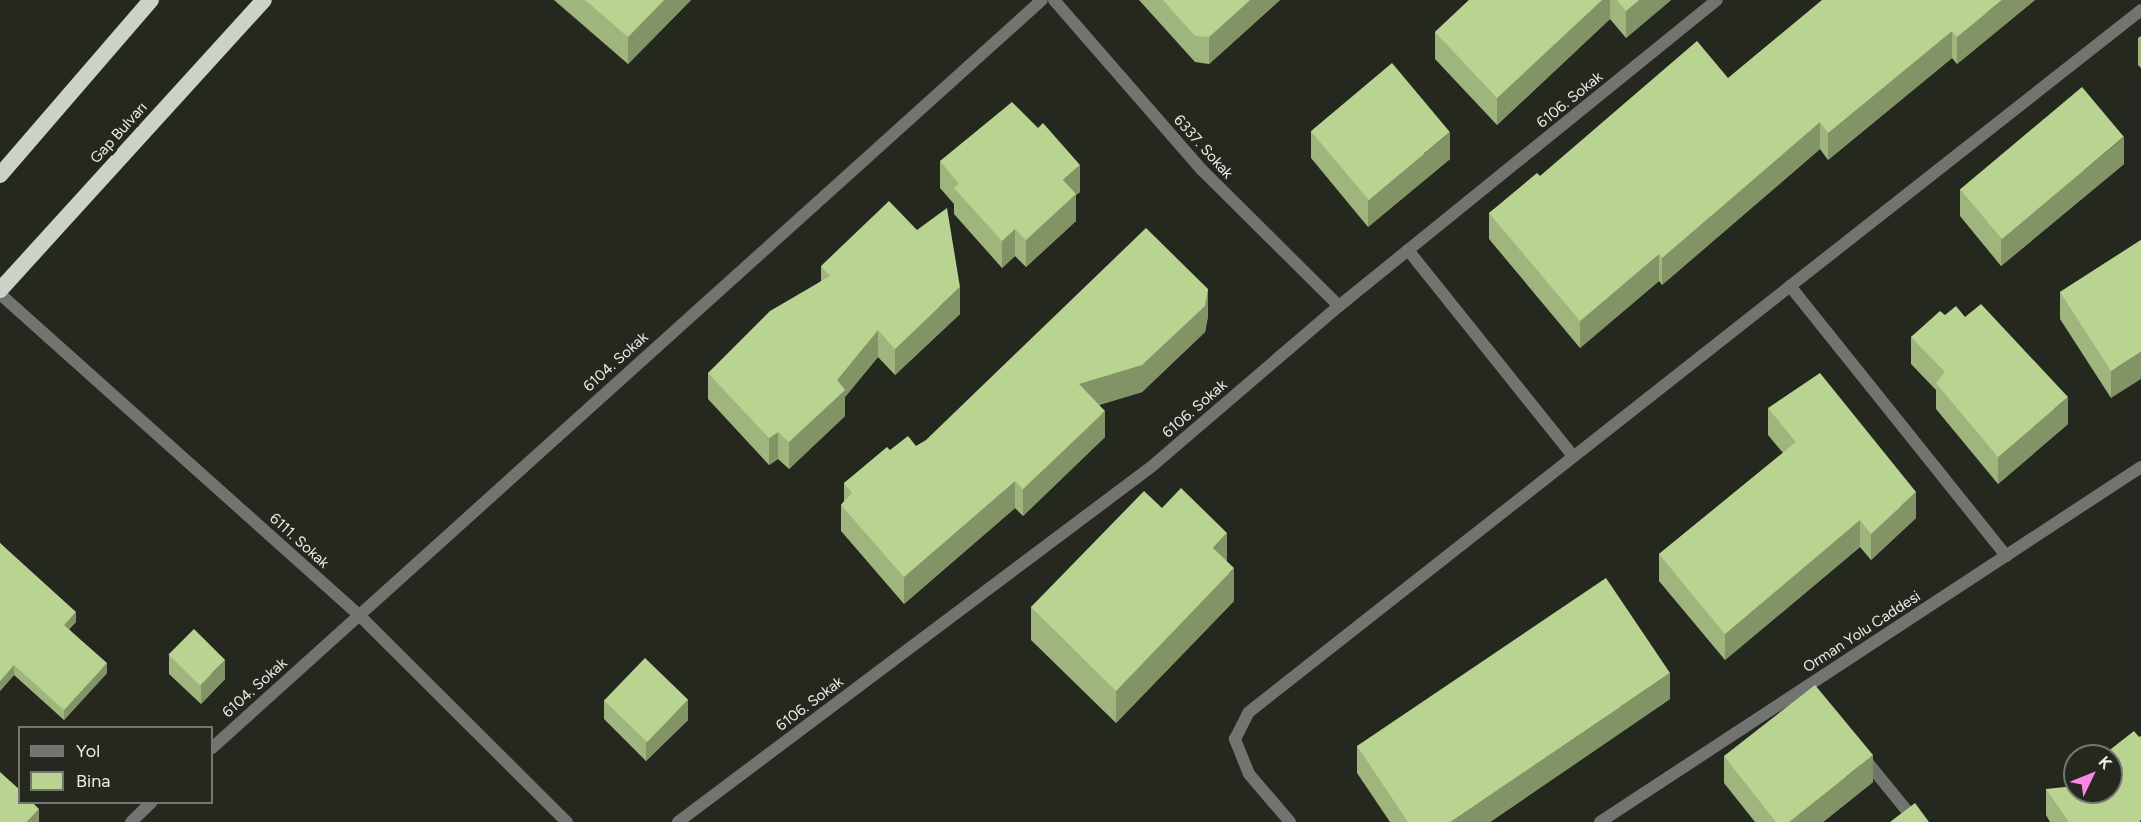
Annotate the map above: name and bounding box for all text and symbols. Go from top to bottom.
street label: 6106. Sokak [1533,68,1607,132]
street label: Gap Bulvarı [87,99,151,167]
street label: 6337. Sokak [1170,111,1236,183]
street label: 6104. Sokak [580,328,652,396]
street label: 6106. Sokak [1159,376,1231,442]
street label: 6111. Sokak [266,510,332,572]
street label: Orman Yolu Caddesi [1800,587,1924,677]
street label: 6104. Sokak [219,654,291,722]
street label: 6106. Sokak [773,673,847,735]
legend [18,726,213,804]
text: Yol [76,740,100,762]
north arrow [2063,744,2123,804]
text: K [2094,752,2116,773]
text: Bina [76,770,110,792]

